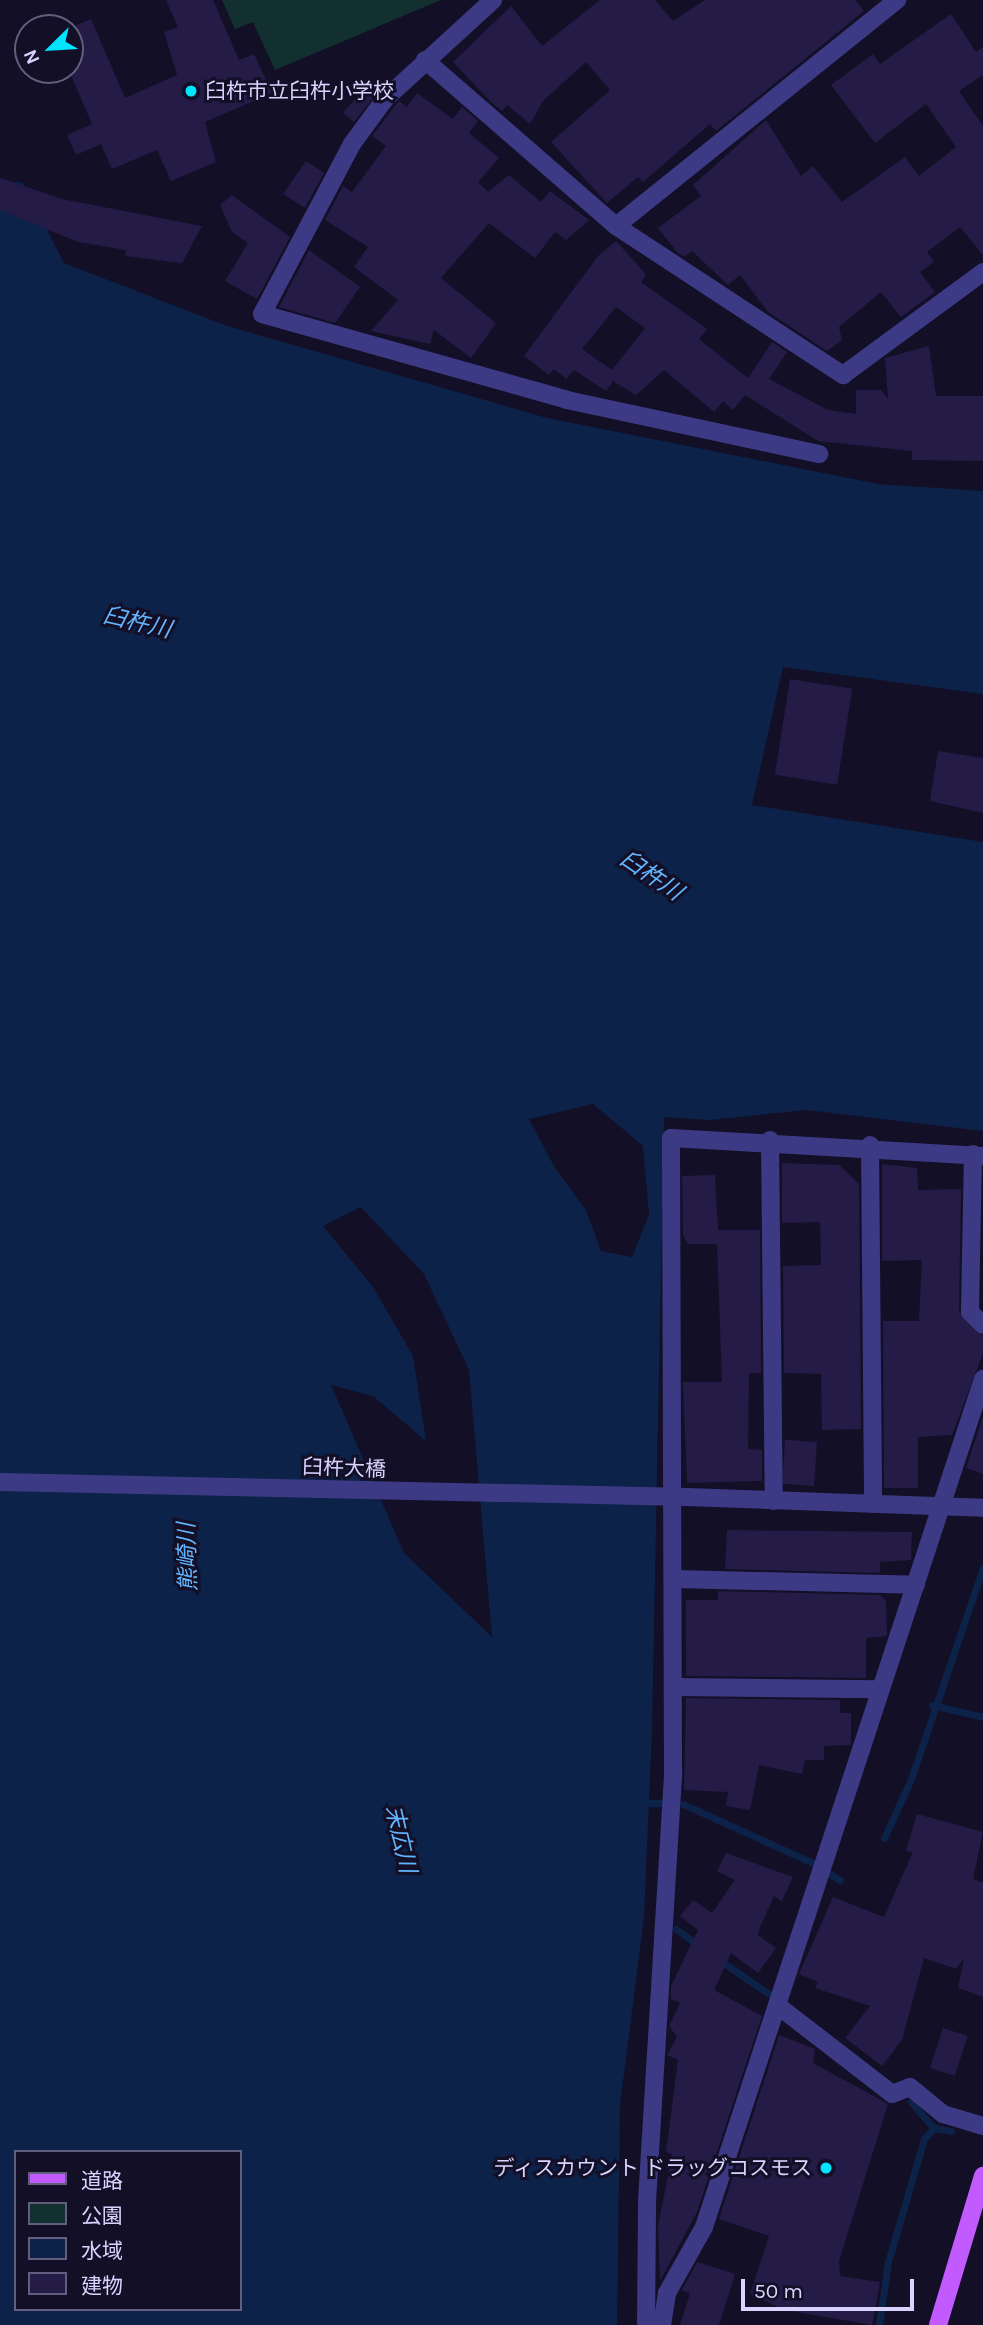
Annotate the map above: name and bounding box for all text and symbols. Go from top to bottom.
north arrow [14,14,84,84]
text: N [19,46,44,67]
place label: 臼杵市立臼杵小学校 [205,78,394,104]
marker: 臼杵市立臼杵小学校 [183,83,199,99]
water label: 臼杵川 [100,602,174,644]
water label: 臼杵川 [615,845,687,907]
street label: 臼杵大橋 [302,1454,386,1482]
water label: 熊崎川 [173,1522,203,1592]
water label: 末広川 [379,1802,421,1876]
legend [14,2150,242,2311]
place label: ディスカウント ドラッグコスモス [492,2155,812,2181]
marker: ディスカウント ドラッグコスモス [818,2160,834,2176]
text: 道路 [81,2169,123,2193]
text: 公園 [81,2204,123,2228]
text: 水域 [81,2239,123,2263]
scale bar [745,2266,918,2310]
text: 建物 [81,2274,123,2298]
text: 50 m [754,2279,803,2303]

